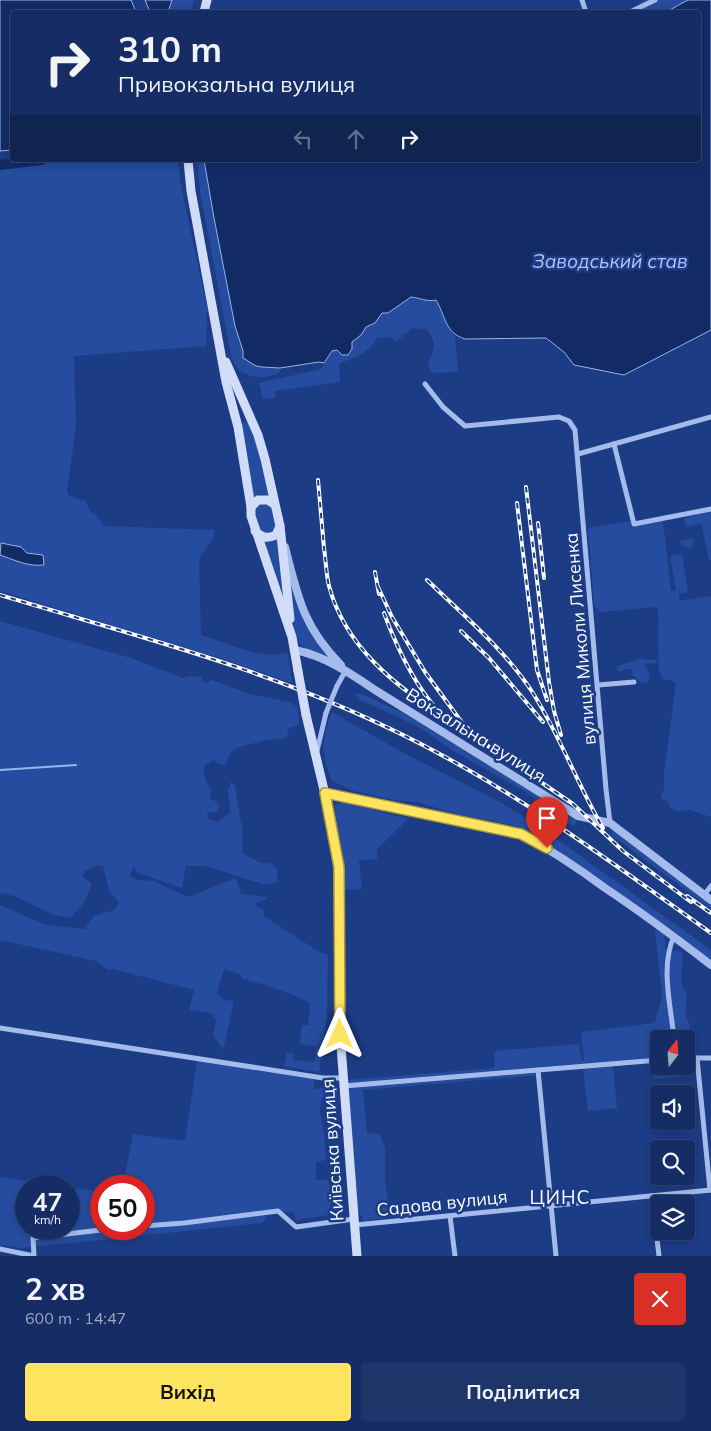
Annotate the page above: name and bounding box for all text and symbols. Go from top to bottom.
text: 310 m [118,27,222,71]
icon: right [35,30,100,95]
text: Привокзальна вулиця [118,70,355,98]
icon: left [289,125,317,153]
icon: ahead [342,125,370,153]
icon: right [395,125,423,153]
water label: Заводський став [532,249,688,273]
street label: вулиця Миколи Лисенка [559,532,601,746]
street label: Вокзальна вулиця [402,683,550,787]
pin [526,797,568,848]
icon: arrive [533,804,561,832]
position arrow [313,1007,365,1059]
north arrow [650,1030,695,1075]
map controls [650,1030,695,1240]
street label: Київська вулиця [316,1078,348,1222]
button: sound [650,1085,695,1130]
button: search [650,1140,695,1185]
speed limit sign: 50 [90,1175,155,1240]
street label: Садова вулиця [375,1185,509,1221]
district label: ЦИНС [529,1185,591,1209]
text: 47 [32,1186,63,1217]
button: layers [650,1195,695,1240]
text: km/h [34,1212,61,1227]
text: 2 хв [25,1270,85,1308]
button: close [634,1273,686,1325]
text: 600 m · 14:47 [25,1308,126,1328]
button: Вихід [25,1363,351,1421]
button: Поділитися [361,1363,686,1421]

